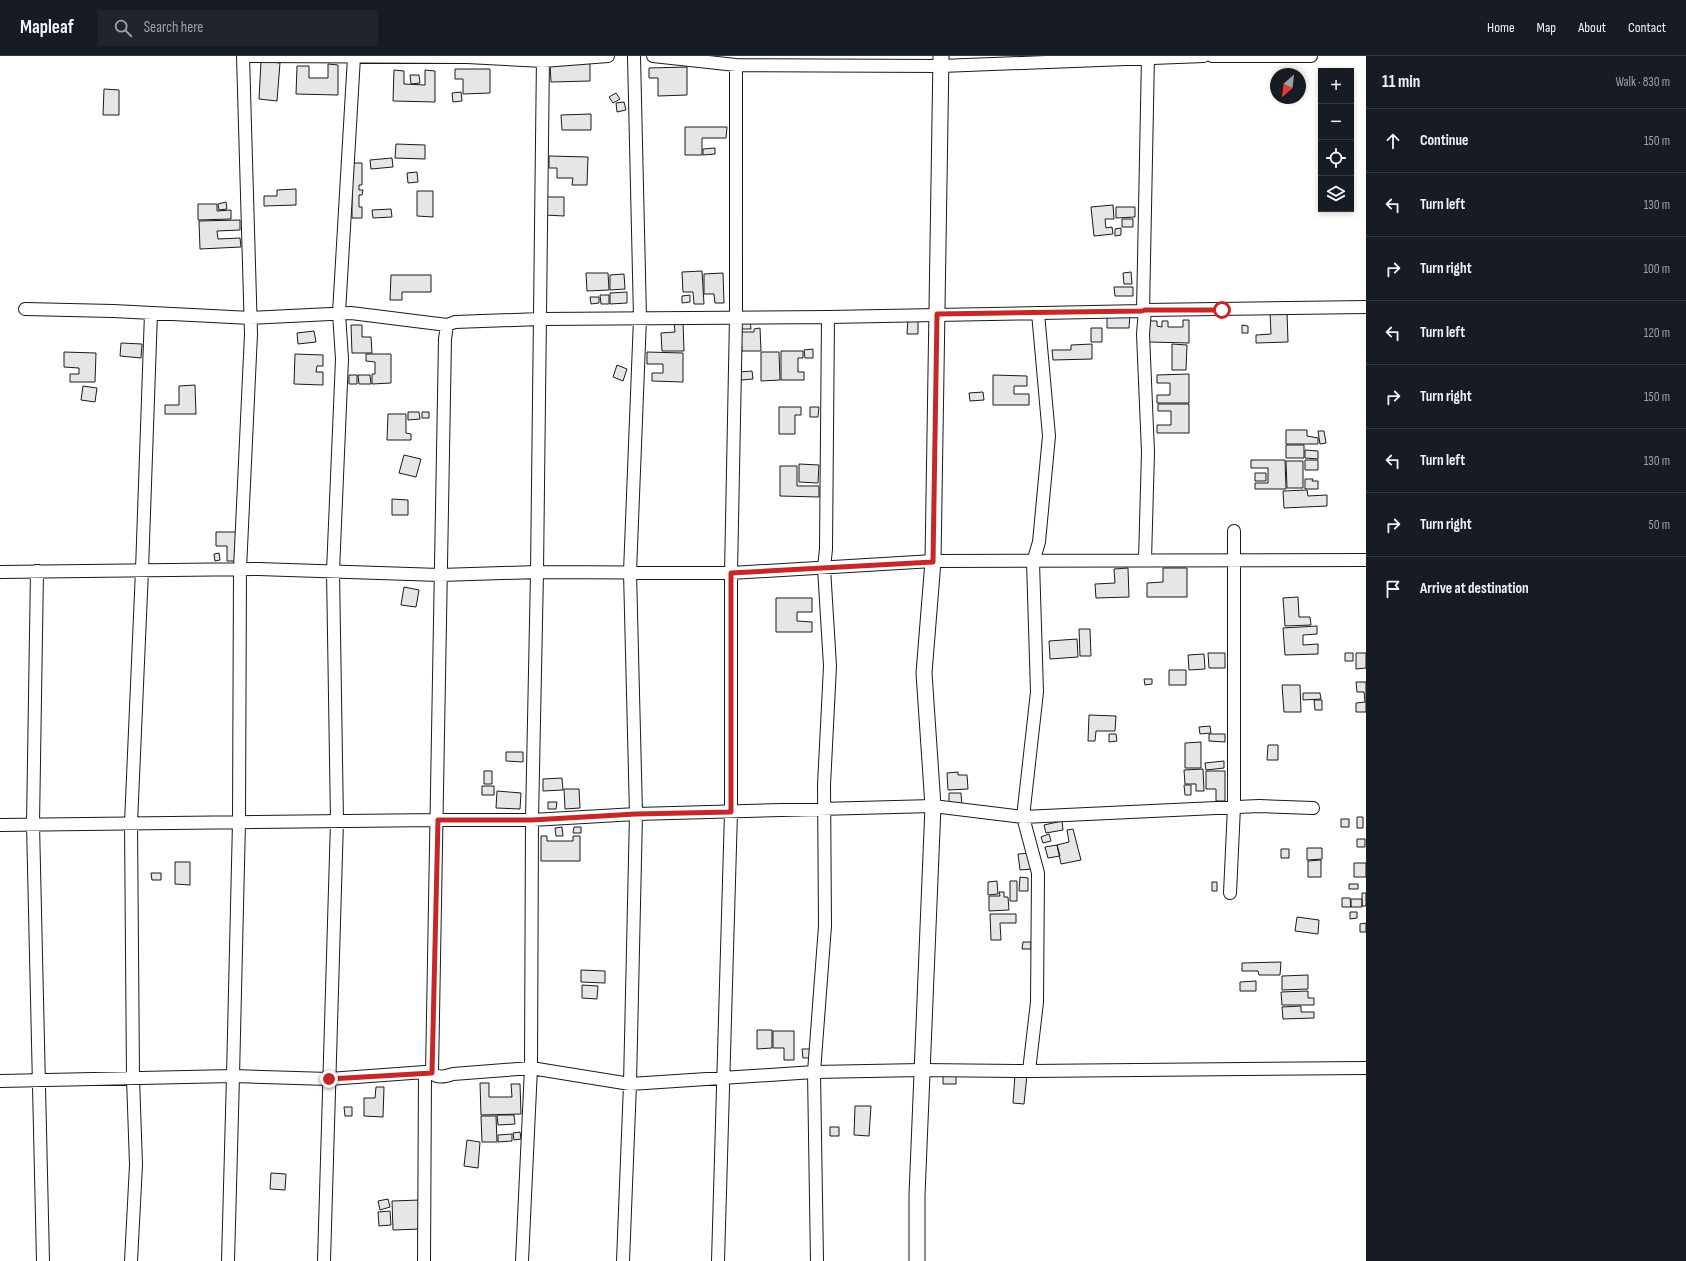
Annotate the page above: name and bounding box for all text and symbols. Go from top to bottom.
search box [98,10,378,46]
text: Mapleaf [20,16,74,39]
icon: search [112,17,134,39]
text: Search here [144,18,203,37]
text: Home [1487,19,1515,36]
text: Map [1537,19,1556,36]
text: About [1578,19,1606,36]
text: Contact [1628,19,1666,36]
north arrow [1270,68,1306,104]
map controls [1318,68,1354,212]
button: + [1318,68,1354,104]
text: 11 min [1382,72,1420,92]
text: Walk · 830 m [1615,74,1670,90]
button: − [1318,104,1354,140]
icon: ahead [1382,130,1404,152]
text: Continue [1420,131,1469,150]
text: 150 m [1644,133,1670,149]
button: locate [1318,140,1354,176]
button: layers [1318,176,1354,212]
icon: left [1382,194,1404,216]
text: Turn left [1420,195,1465,214]
text: 130 m [1644,197,1670,213]
icon: right [1382,258,1404,280]
text: Turn right [1420,259,1472,278]
text: 100 m [1643,261,1670,277]
route start [1213,301,1231,319]
icon: left [1382,322,1404,344]
text: Turn left [1420,323,1465,342]
text: 120 m [1644,325,1670,341]
icon: right [1382,386,1404,408]
text: Turn right [1420,387,1472,406]
text: 150 m [1644,389,1670,405]
icon: left [1382,450,1404,472]
text: Turn left [1420,451,1465,470]
text: 130 m [1644,453,1670,469]
icon: right [1382,514,1404,536]
text: Turn right [1420,515,1472,534]
text: 50 m [1649,517,1670,533]
icon: arrive [1382,578,1404,600]
text: Arrive at destination [1420,579,1529,598]
route end [320,1070,338,1088]

